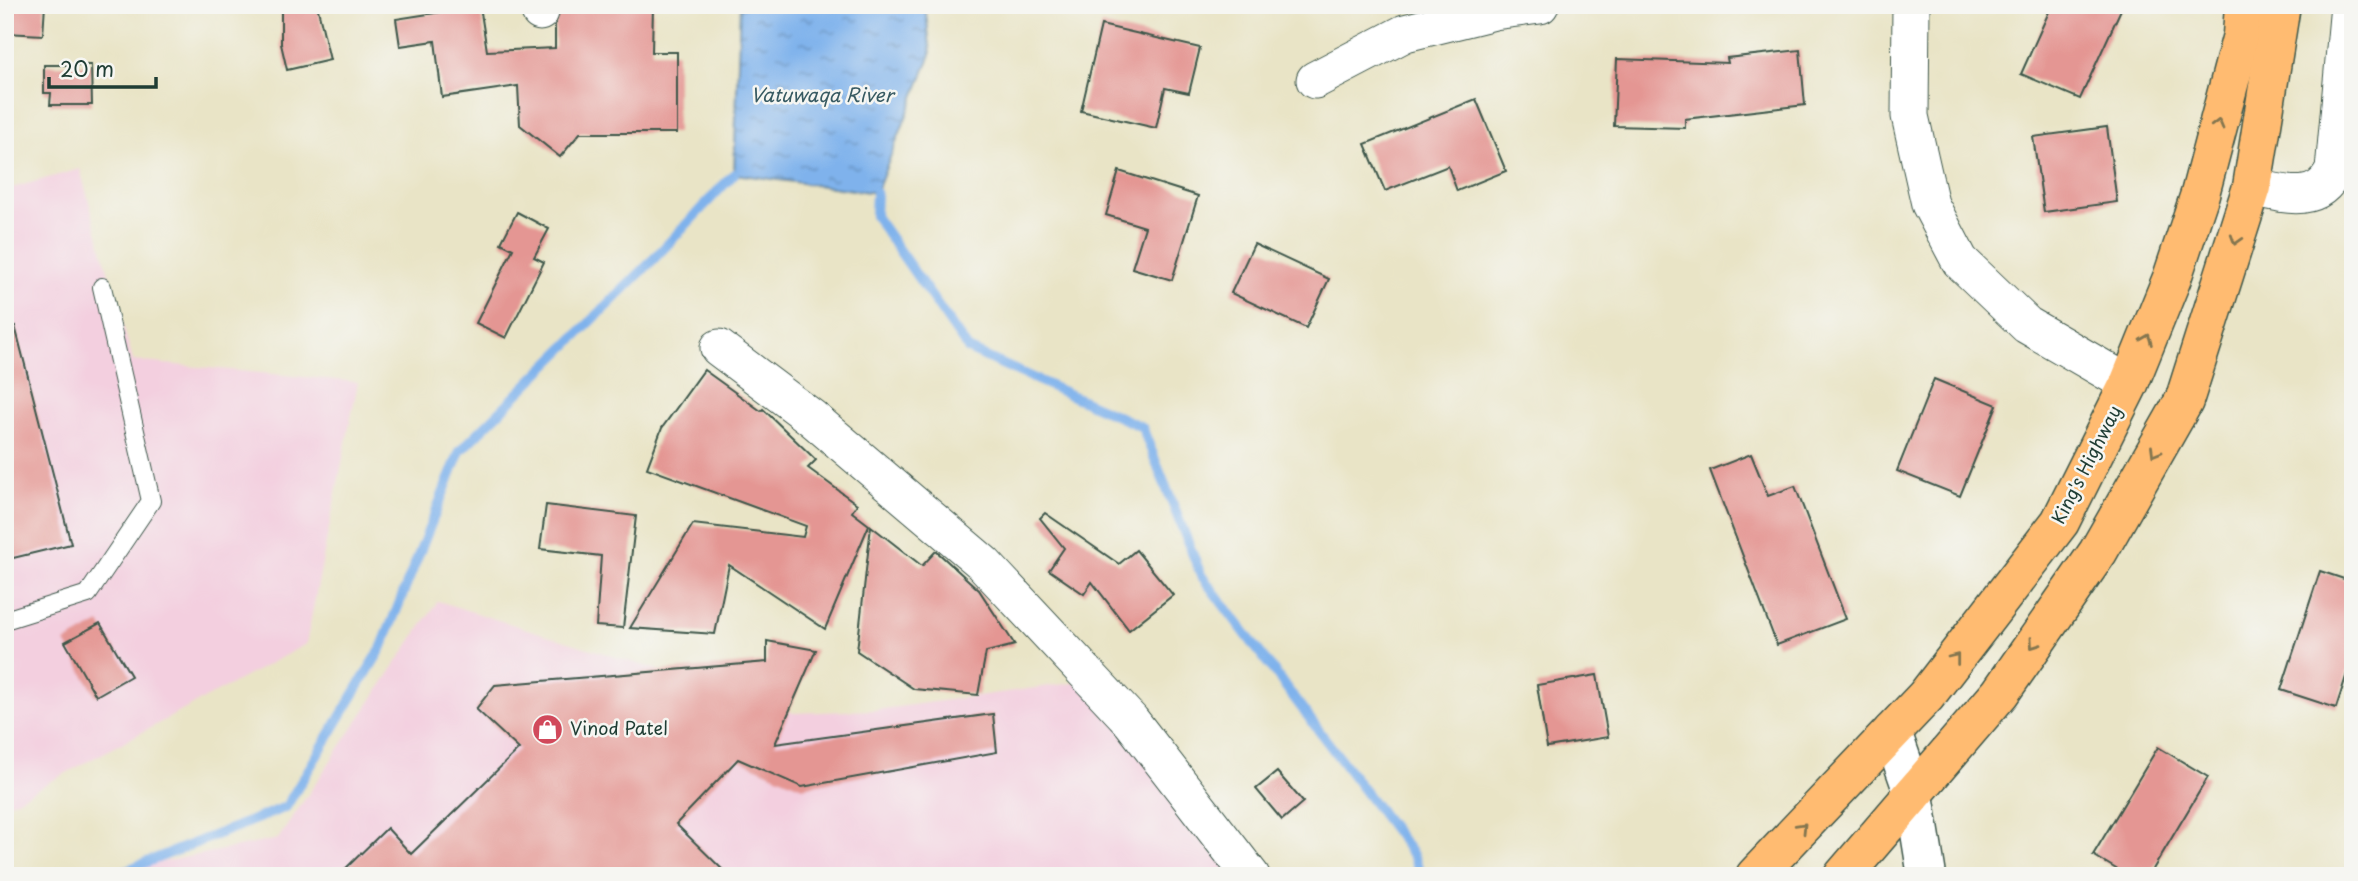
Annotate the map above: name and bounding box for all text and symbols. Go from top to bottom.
scale bar [49,46,156,90]
text: 20 m [60,52,114,84]
water label: Vatuwaqa River [751,80,896,108]
one-way arrow [2210,118,2225,130]
one-way arrow [2229,234,2244,246]
one-way arrow [2139,334,2153,346]
street label: King's Highway [2044,400,2127,528]
one-way arrow [2150,445,2163,457]
one-way arrow [2030,636,2042,649]
one-way arrow [1946,653,1959,666]
shop icon: Vinod Patel [530,712,564,746]
place label: Vinod Patel [570,714,668,741]
one-way arrow [1794,822,1807,835]

